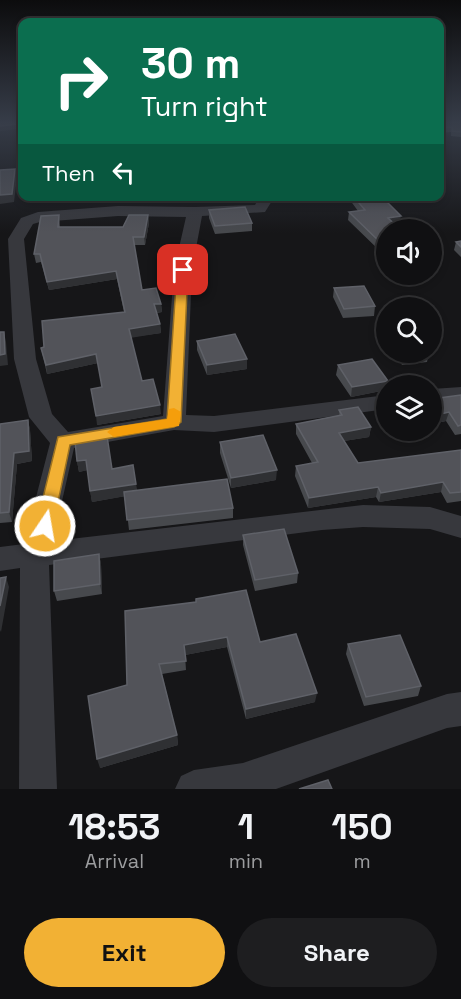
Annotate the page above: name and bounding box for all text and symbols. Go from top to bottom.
text: 30 m [141,37,240,90]
icon: right [42,42,120,120]
text: Turn right [141,89,268,124]
icon: left [107,156,140,189]
text: Then [42,159,95,187]
map controls [376,219,442,441]
button: sound [376,219,442,285]
pin [157,244,208,295]
icon: arrive [166,253,199,286]
button: search [376,297,442,363]
button: layers [376,375,442,441]
position arrow [13,494,77,558]
text: 18:53 [68,804,160,850]
text: 1 [238,804,254,850]
text: 150 [331,804,393,850]
text: Arrival [85,848,144,874]
text: min [229,848,263,874]
text: m [353,848,371,874]
button: Exit [24,918,225,987]
button: Share [237,918,437,987]

